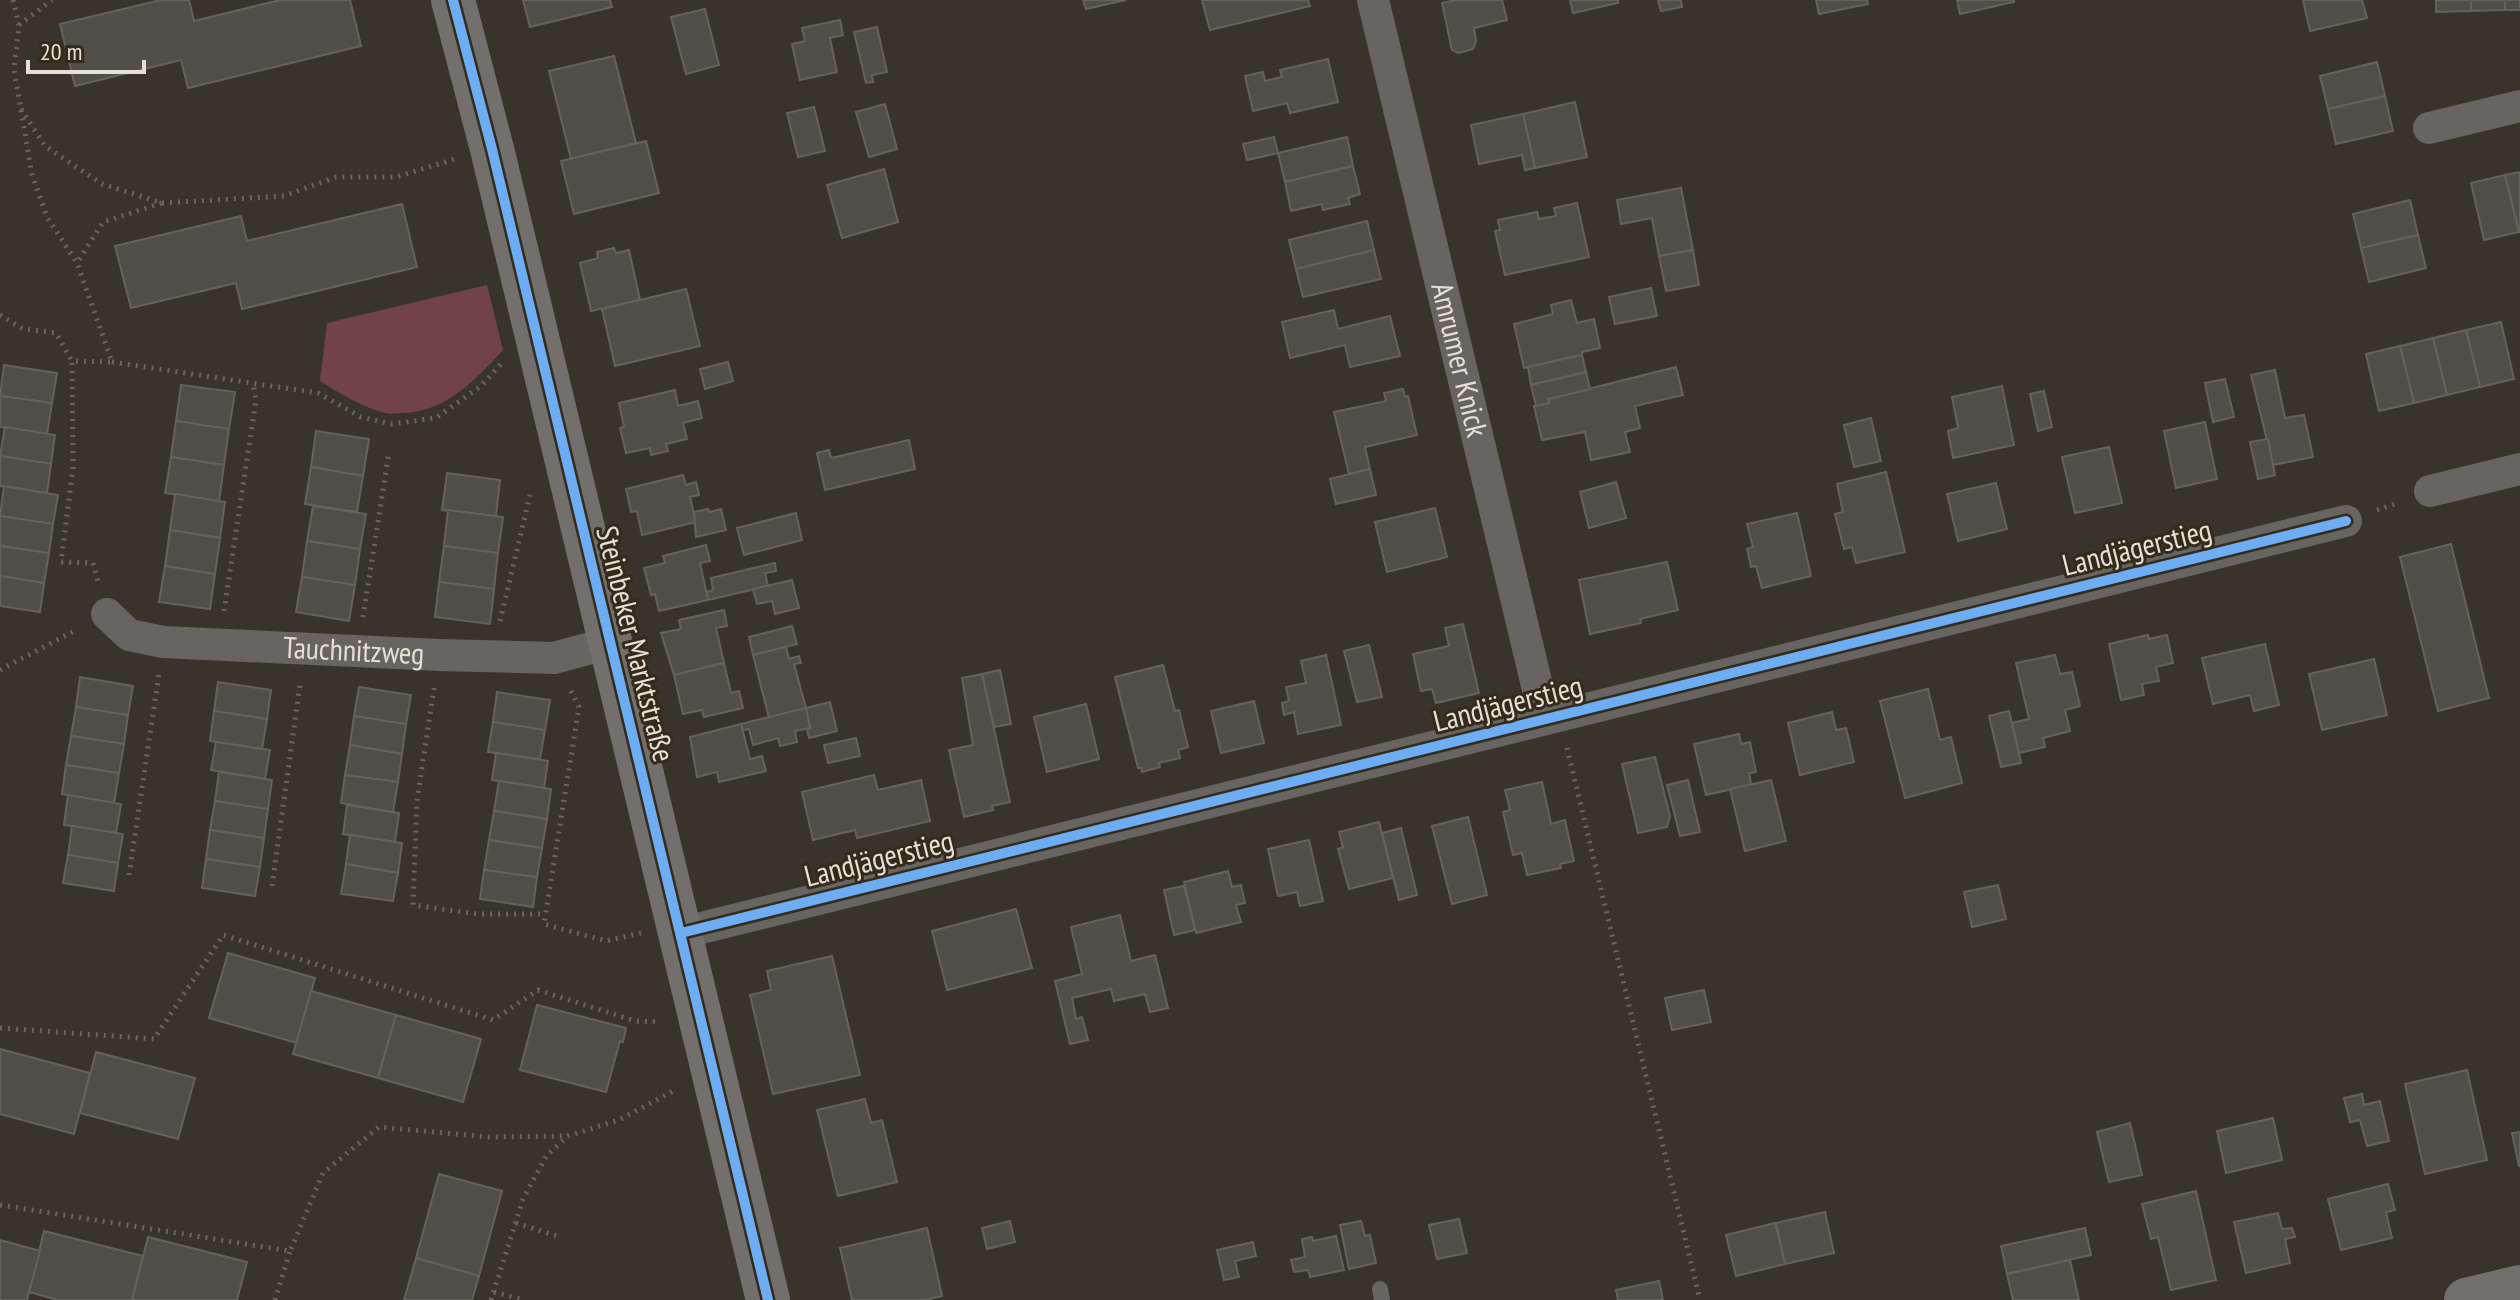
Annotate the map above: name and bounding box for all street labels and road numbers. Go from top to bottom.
street label: Amrumer Knick [1423,278,1498,441]
street label: Landjägerstieg [2058,509,2215,584]
street label: Steinbeker Marktstraße [588,522,685,766]
street label: Tauchnitzweg [282,627,425,672]
street label: Landjägerstieg [1429,665,1586,740]
street label: Landjägerstieg [800,820,957,895]

